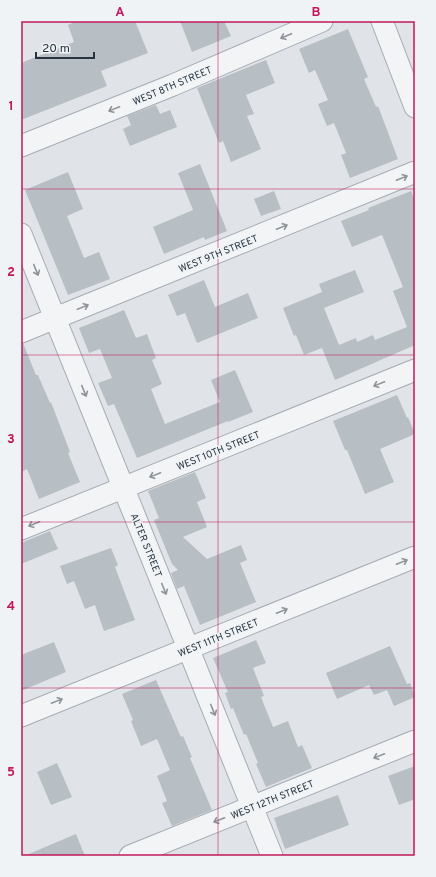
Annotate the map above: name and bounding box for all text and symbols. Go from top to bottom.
text: A [115,5,125,21]
text: B [312,5,321,21]
one-way arrow [280,33,292,41]
scale bar [36,34,94,60]
text: 20 m [42,41,70,57]
street label: WEST 8TH STREET [131,64,214,109]
text: 1 [8,99,14,115]
one-way arrow [109,105,121,113]
one-way arrow [395,173,407,181]
one-way arrow [275,223,287,231]
street label: WEST 9TH STREET [177,232,260,276]
one-way arrow [32,264,40,276]
text: 2 [7,265,15,281]
one-way arrow [77,303,89,311]
one-way arrow [373,381,385,389]
one-way arrow [81,384,89,396]
street label: WEST 10TH STREET [175,429,262,474]
text: 3 [7,432,15,448]
one-way arrow [149,472,161,480]
street label: ALTER STREET [127,512,164,580]
one-way arrow [29,521,41,528]
one-way arrow [396,558,408,566]
one-way arrow [161,583,169,595]
text: 4 [7,599,15,615]
one-way arrow [275,607,287,614]
street label: WEST 11TH STREET [176,616,261,661]
one-way arrow [51,697,63,705]
one-way arrow [210,703,217,715]
one-way arrow [373,752,385,760]
text: 5 [7,765,15,781]
street label: WEST 12TH STREET [229,778,316,823]
one-way arrow [214,817,226,824]

